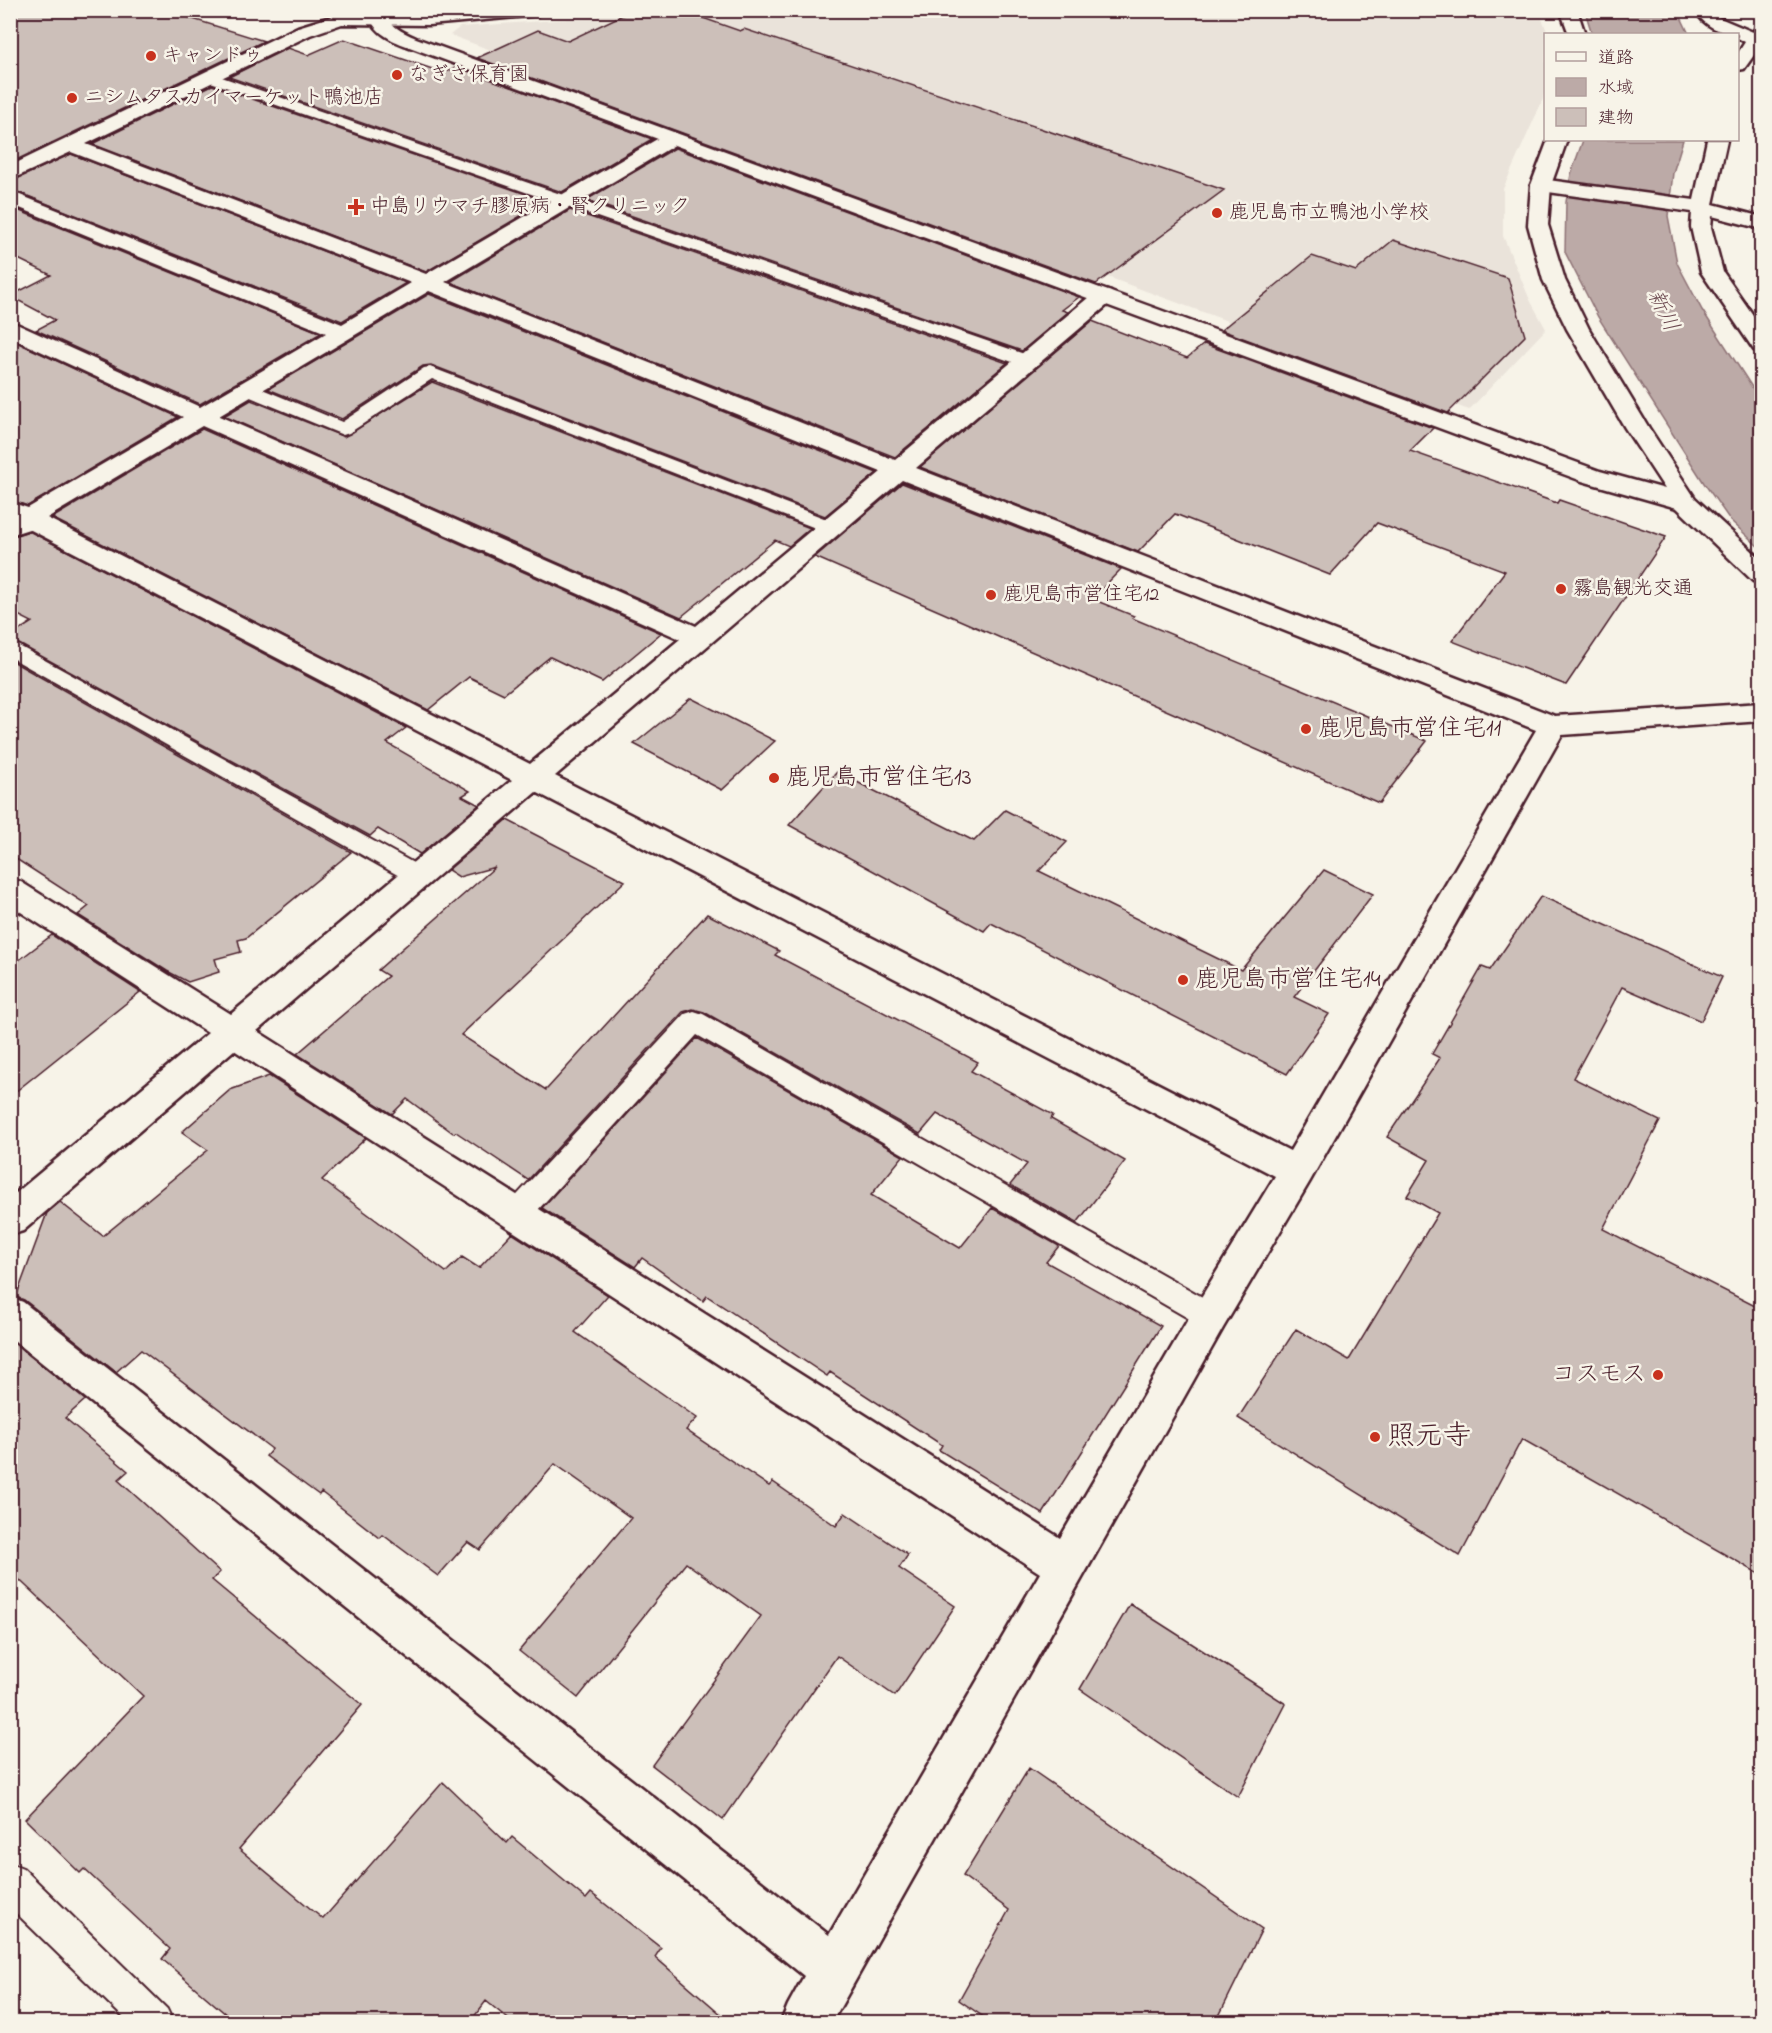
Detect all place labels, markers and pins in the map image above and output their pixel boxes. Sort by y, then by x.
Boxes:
place label: キャンドゥ [163,42,263,71]
marker: キャンドゥ [144,49,158,63]
place label: なぎさ保育園 [409,61,529,90]
marker: なぎさ保育園 [390,68,404,82]
place label: ニシムタスカイマーケット鴨池店 [84,84,384,113]
marker: ニシムタスカイマーケット鴨池店 [65,91,79,105]
place label: 中島リウマチ膠原病・腎クリニック [370,193,690,222]
marker: 中島リウマチ膠原病・腎クリニック [347,198,365,216]
place label: 鹿児島市立鴨池小学校 [1229,199,1429,228]
marker: 鹿児島市立鴨池小学校 [1210,206,1224,220]
place label: 霧島観光交通 [1573,575,1693,604]
place label: 鹿児島市営住宅12 [1003,581,1159,610]
marker: 霧島観光交通 [1554,582,1568,596]
marker: 鹿児島市営住宅12 [984,588,998,602]
place label: 鹿児島市営住宅11 [1318,712,1502,747]
marker: 鹿児島市営住宅11 [1299,722,1313,736]
place label: 鹿児島市営住宅13 [786,761,972,796]
marker: 鹿児島市営住宅13 [767,771,781,785]
place label: 鹿児島市営住宅14 [1195,963,1381,998]
marker: 鹿児島市営住宅14 [1176,973,1190,987]
place label: コスモス [1551,1358,1646,1393]
marker: コスモス [1651,1368,1665,1382]
place label: 照元寺 [1387,1417,1471,1458]
marker: 照元寺 [1368,1430,1382,1444]

